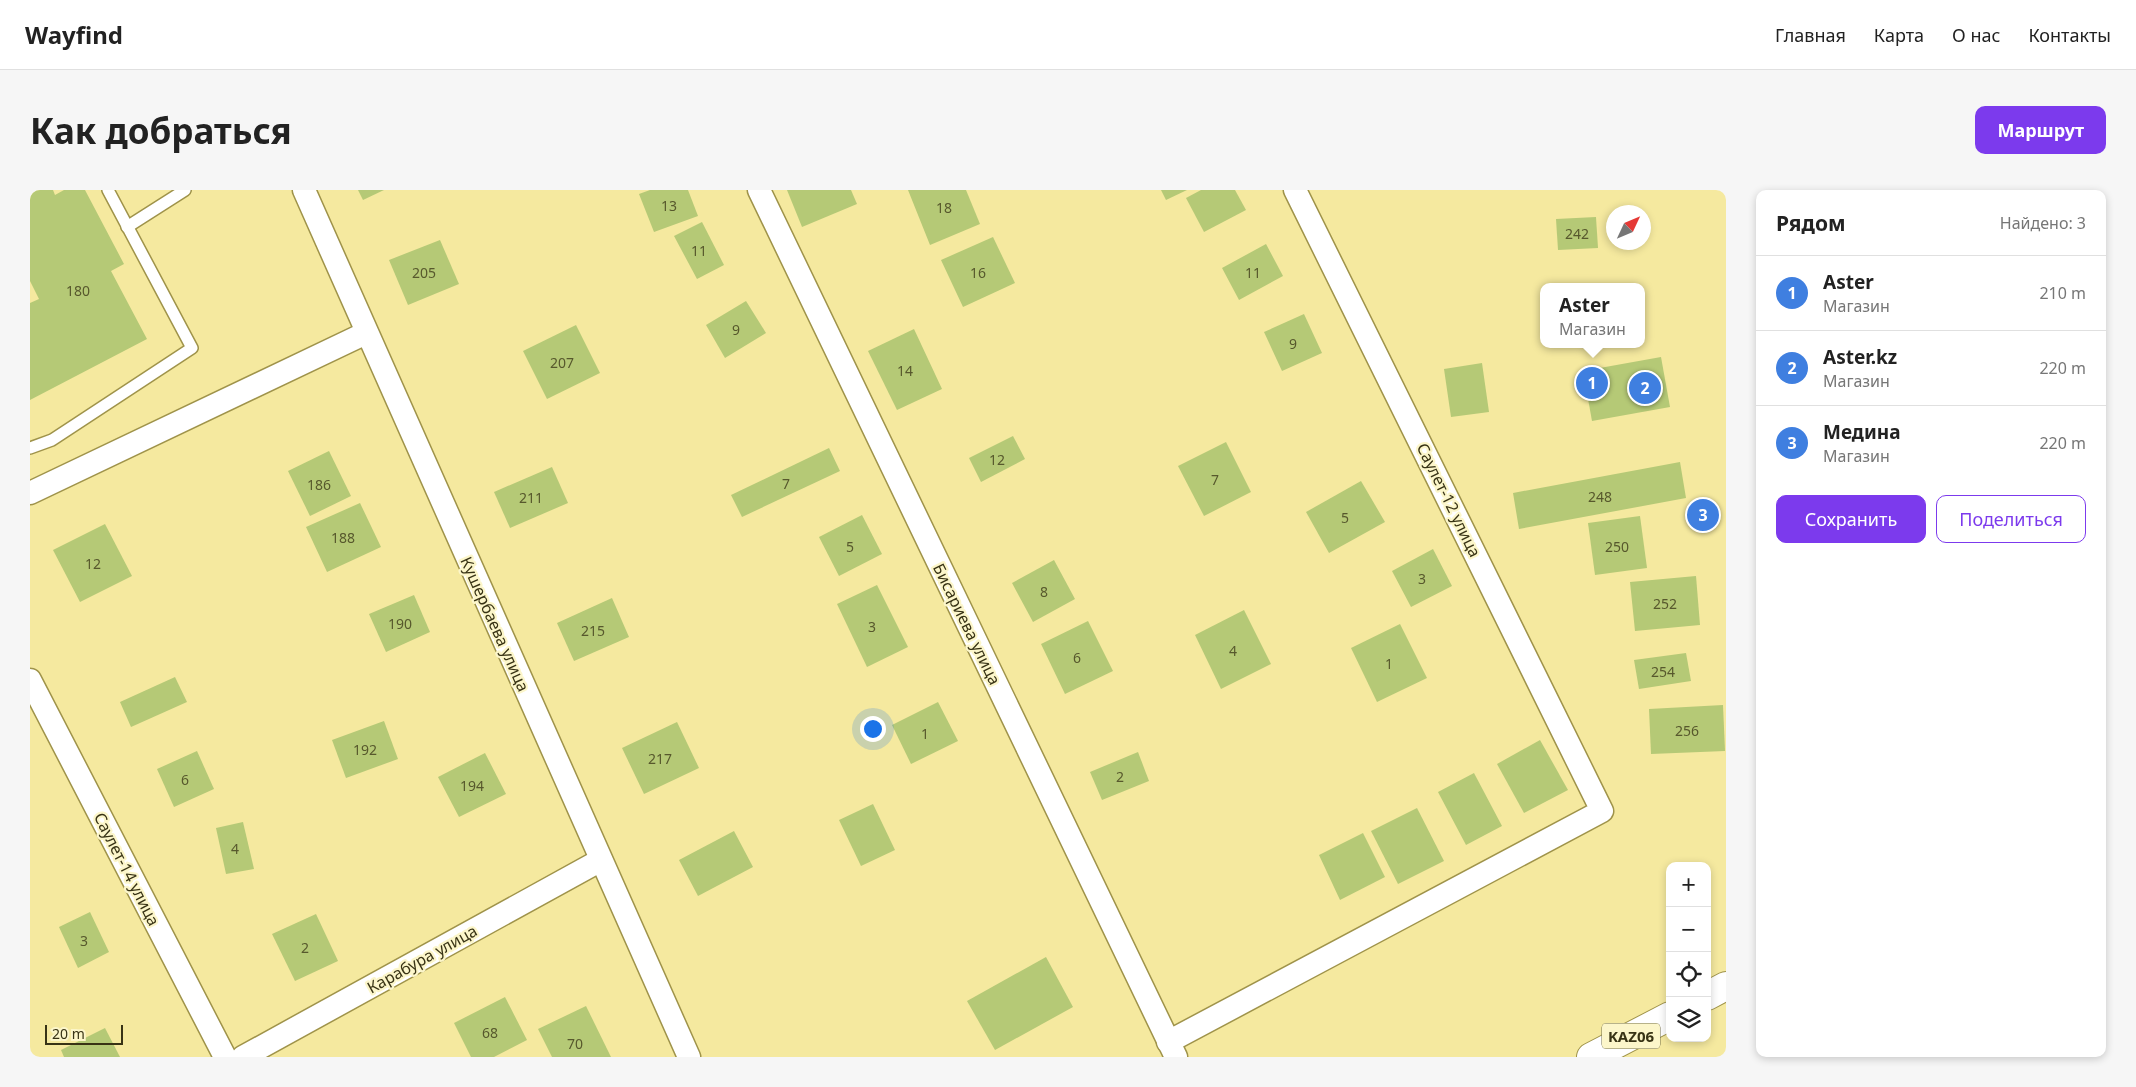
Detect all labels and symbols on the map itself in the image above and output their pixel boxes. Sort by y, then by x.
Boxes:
house number: 13 [661,196,677,215]
house number: 18 [936,198,952,217]
north arrow [1606,205,1651,250]
house number: 242 [1565,224,1589,243]
house number: 11 [691,241,707,260]
house number: 205 [412,263,436,282]
house number: 16 [970,263,986,282]
house number: 11 [1245,263,1261,282]
house number: 180 [66,281,90,300]
house number: 9 [732,320,740,339]
house number: 9 [1289,334,1297,353]
house number: 207 [550,353,574,372]
house number: 14 [897,361,913,380]
pin: 1 [1576,364,1608,402]
pin: 2 [1629,369,1661,407]
street label: Саулет-12 улица [1412,439,1486,561]
house number: 12 [989,450,1005,469]
house number: 7 [1211,470,1219,489]
house number: 7 [782,474,790,493]
house number: 186 [307,475,331,494]
house number: 248 [1588,487,1612,506]
house number: 211 [519,488,543,507]
pin: 3 [1687,496,1719,534]
house number: 5 [1341,508,1349,527]
house number: 188 [331,528,355,547]
house number: 5 [846,537,854,556]
house number: 250 [1605,537,1629,556]
street label: Кушербаева улица [455,553,535,695]
house number: 12 [85,554,101,573]
street label: Бисариева улица [928,560,1006,688]
house number: 3 [1418,569,1426,588]
house number: 8 [1040,582,1048,601]
house number: 252 [1653,594,1677,613]
house number: 190 [388,614,412,633]
house number: 3 [868,617,876,636]
house number: 215 [581,621,605,640]
house number: 4 [1229,641,1237,660]
house number: 6 [1073,648,1081,667]
house number: 1 [1385,654,1393,673]
house number: 254 [1651,662,1675,681]
your location [860,716,886,742]
house number: 256 [1675,721,1699,740]
house number: 1 [921,724,929,743]
house number: 192 [353,740,377,759]
house number: 217 [648,749,672,768]
house number: 2 [1116,767,1124,786]
house number: 6 [181,770,189,789]
house number: 194 [460,776,484,795]
street label: Саулет-14 улица [89,809,165,929]
house number: 4 [231,839,239,858]
street label: Карабура улица [363,920,481,998]
house number: 3 [80,931,88,950]
house number: 2 [301,938,309,957]
scale bar [45,1022,122,1045]
house number: 68 [482,1023,498,1042]
road number: KAZ06 [1602,1024,1660,1048]
house number: 70 [567,1034,583,1053]

